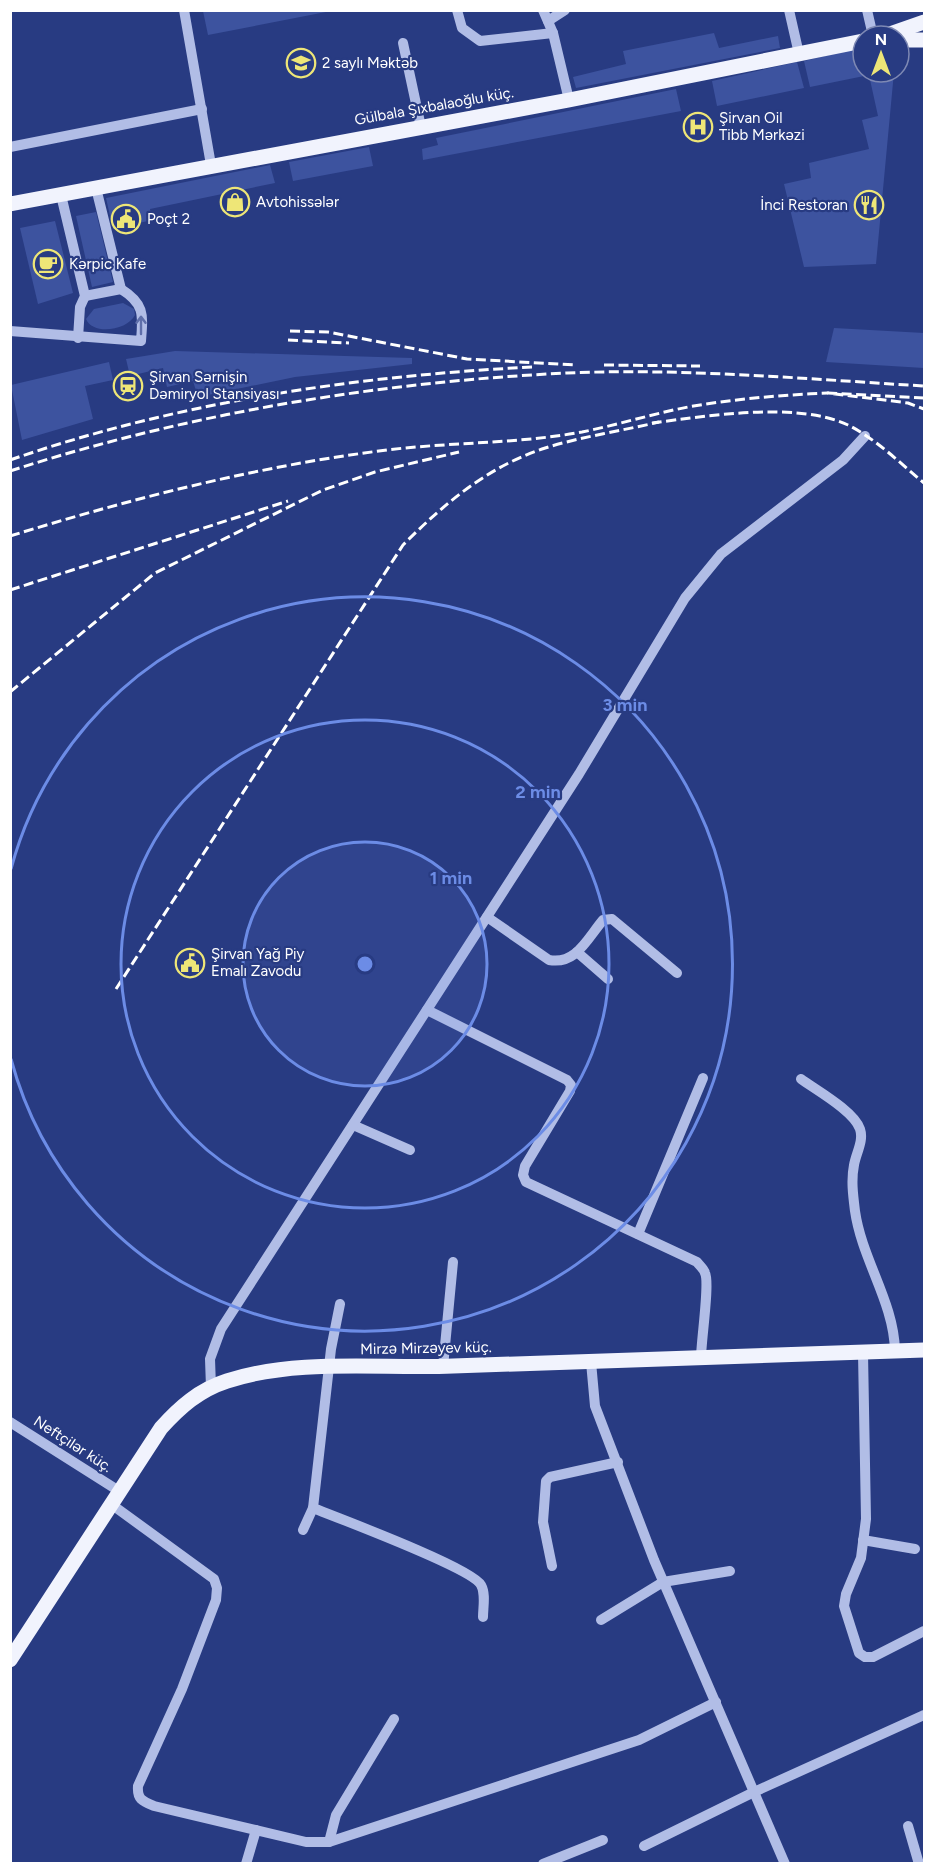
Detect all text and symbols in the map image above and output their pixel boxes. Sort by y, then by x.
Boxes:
north arrow [851,24,911,84]
text: N [875,30,887,49]
school or university icon: 2 saylı Məktəb [285,47,317,79]
place label: 2 saylı Məktəb [322,54,418,72]
street label: Gülbala Şıxbalaoğlu küç. [353,83,515,129]
place label: Şirvan Oil Tibb Mərkəzi [719,109,805,144]
hospital icon: Şirvan Oil Tibb Mərkəzi [682,111,714,143]
shop icon: Avtohissələr [219,186,251,218]
restaurant icon: İnci Restoran [853,189,885,221]
place label: Avtohissələr [256,193,339,211]
place label: İnci Restoran [760,196,848,214]
public building icon: Poçt 2 [110,203,142,235]
place label: Poçt 2 [147,210,190,228]
cafe icon: Kərpic Kafe [32,248,64,280]
place label: Kərpic Kafe [69,255,146,273]
one-way arrow [135,315,147,335]
place label: Şirvan Sərnişin Dəmiryol Stansiyası [149,368,280,403]
station icon: Şirvan Sərnişin Dəmiryol Stansiyası [112,370,144,402]
text: 3 min [603,694,647,716]
text: 2 min [515,781,561,803]
text: 1 min [430,867,472,889]
place label: Şirvan Yağ Piy Emalı Zavodu [211,945,305,980]
public building icon: Şirvan Yağ Piy Emalı Zavodu [174,947,206,979]
centre of rings [355,954,375,974]
street label: Mirzə Mirzəyev küç. [360,1338,492,1358]
street label: Neftçilər küç. [30,1412,116,1476]

